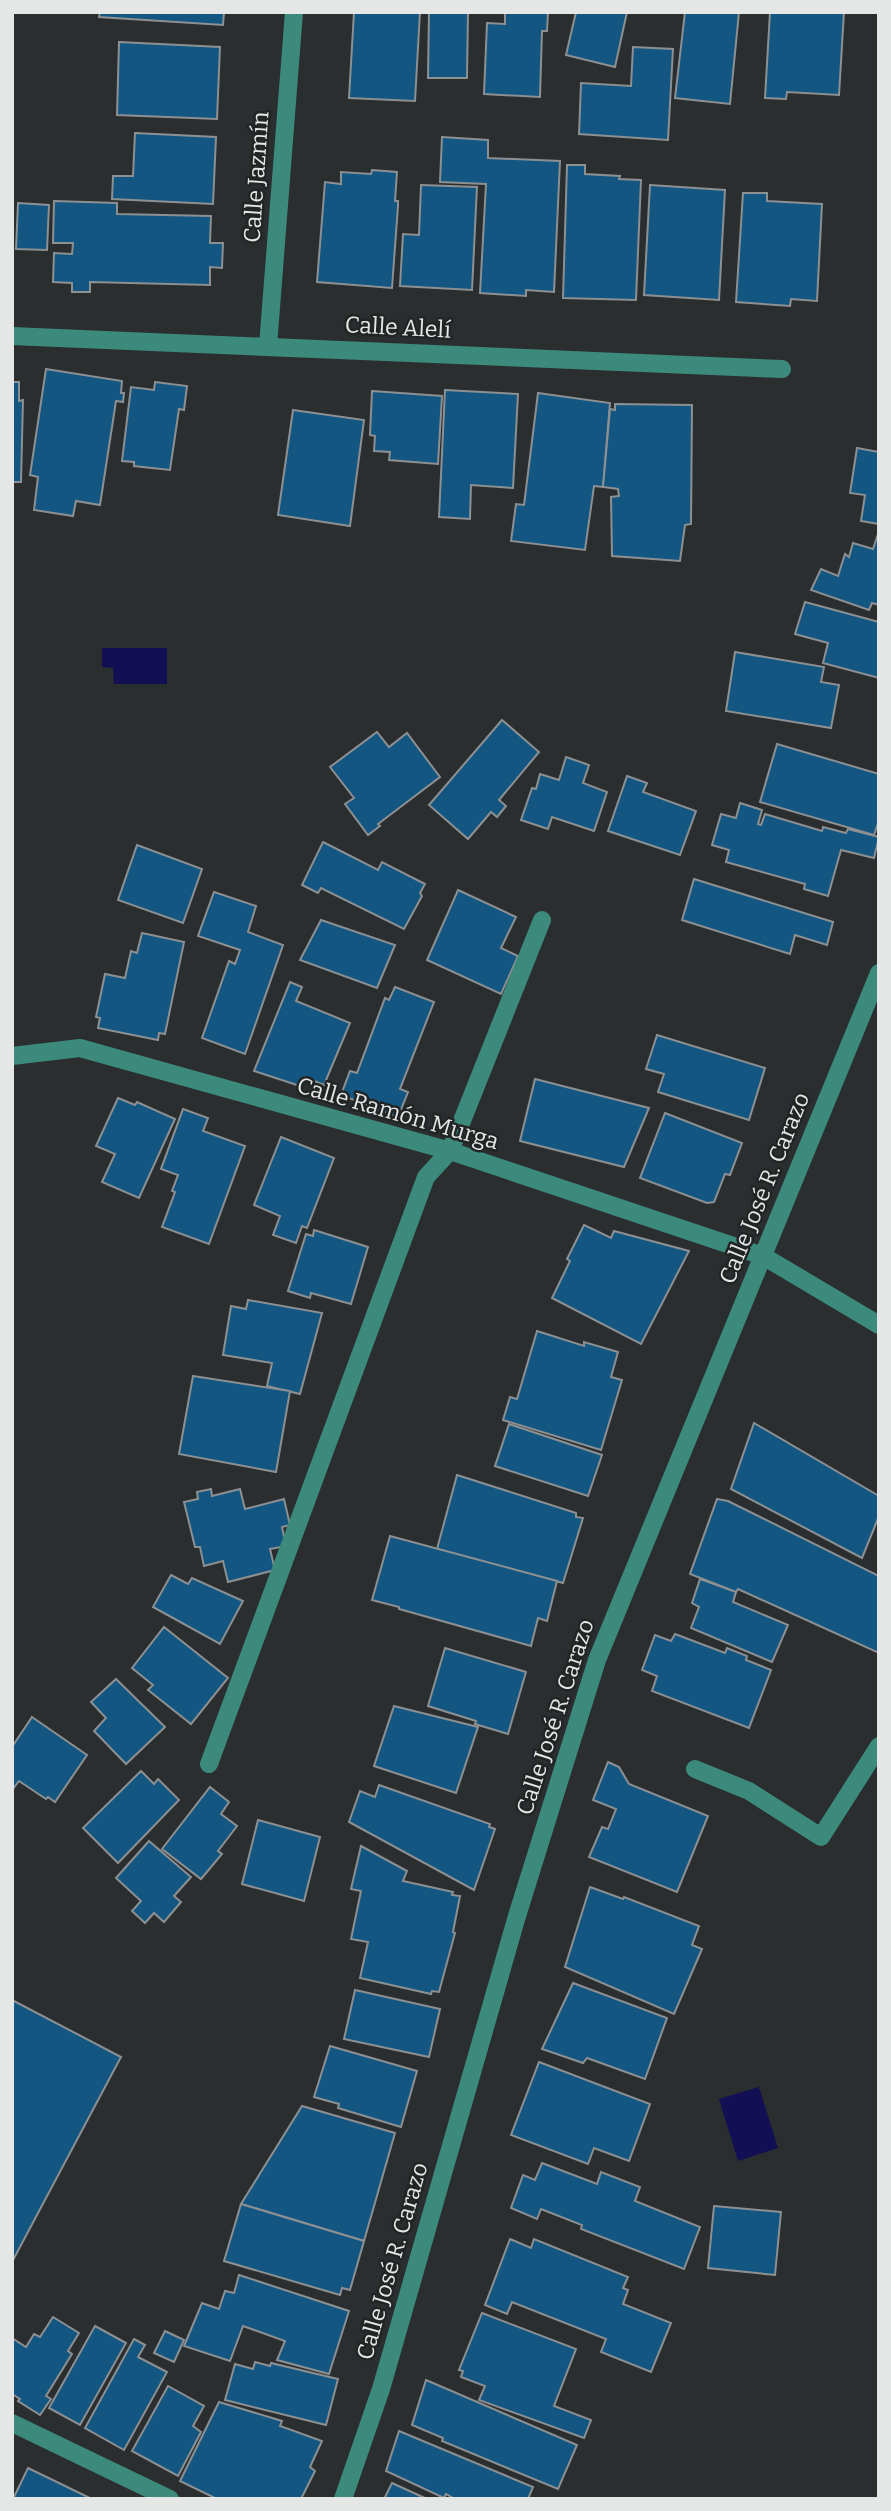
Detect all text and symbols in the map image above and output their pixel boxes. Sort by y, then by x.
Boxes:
street label: Calle Jazmín [237,110,275,244]
street label: Calle Alelí [344,310,452,344]
street label: Calle Ramón Murga [294,1071,503,1155]
street label: Calle José R. Carazo [713,1088,815,1288]
street label: Calle José R. Carazo [510,1616,600,1818]
street label: Calle José R. Carazo [350,2159,434,2363]

